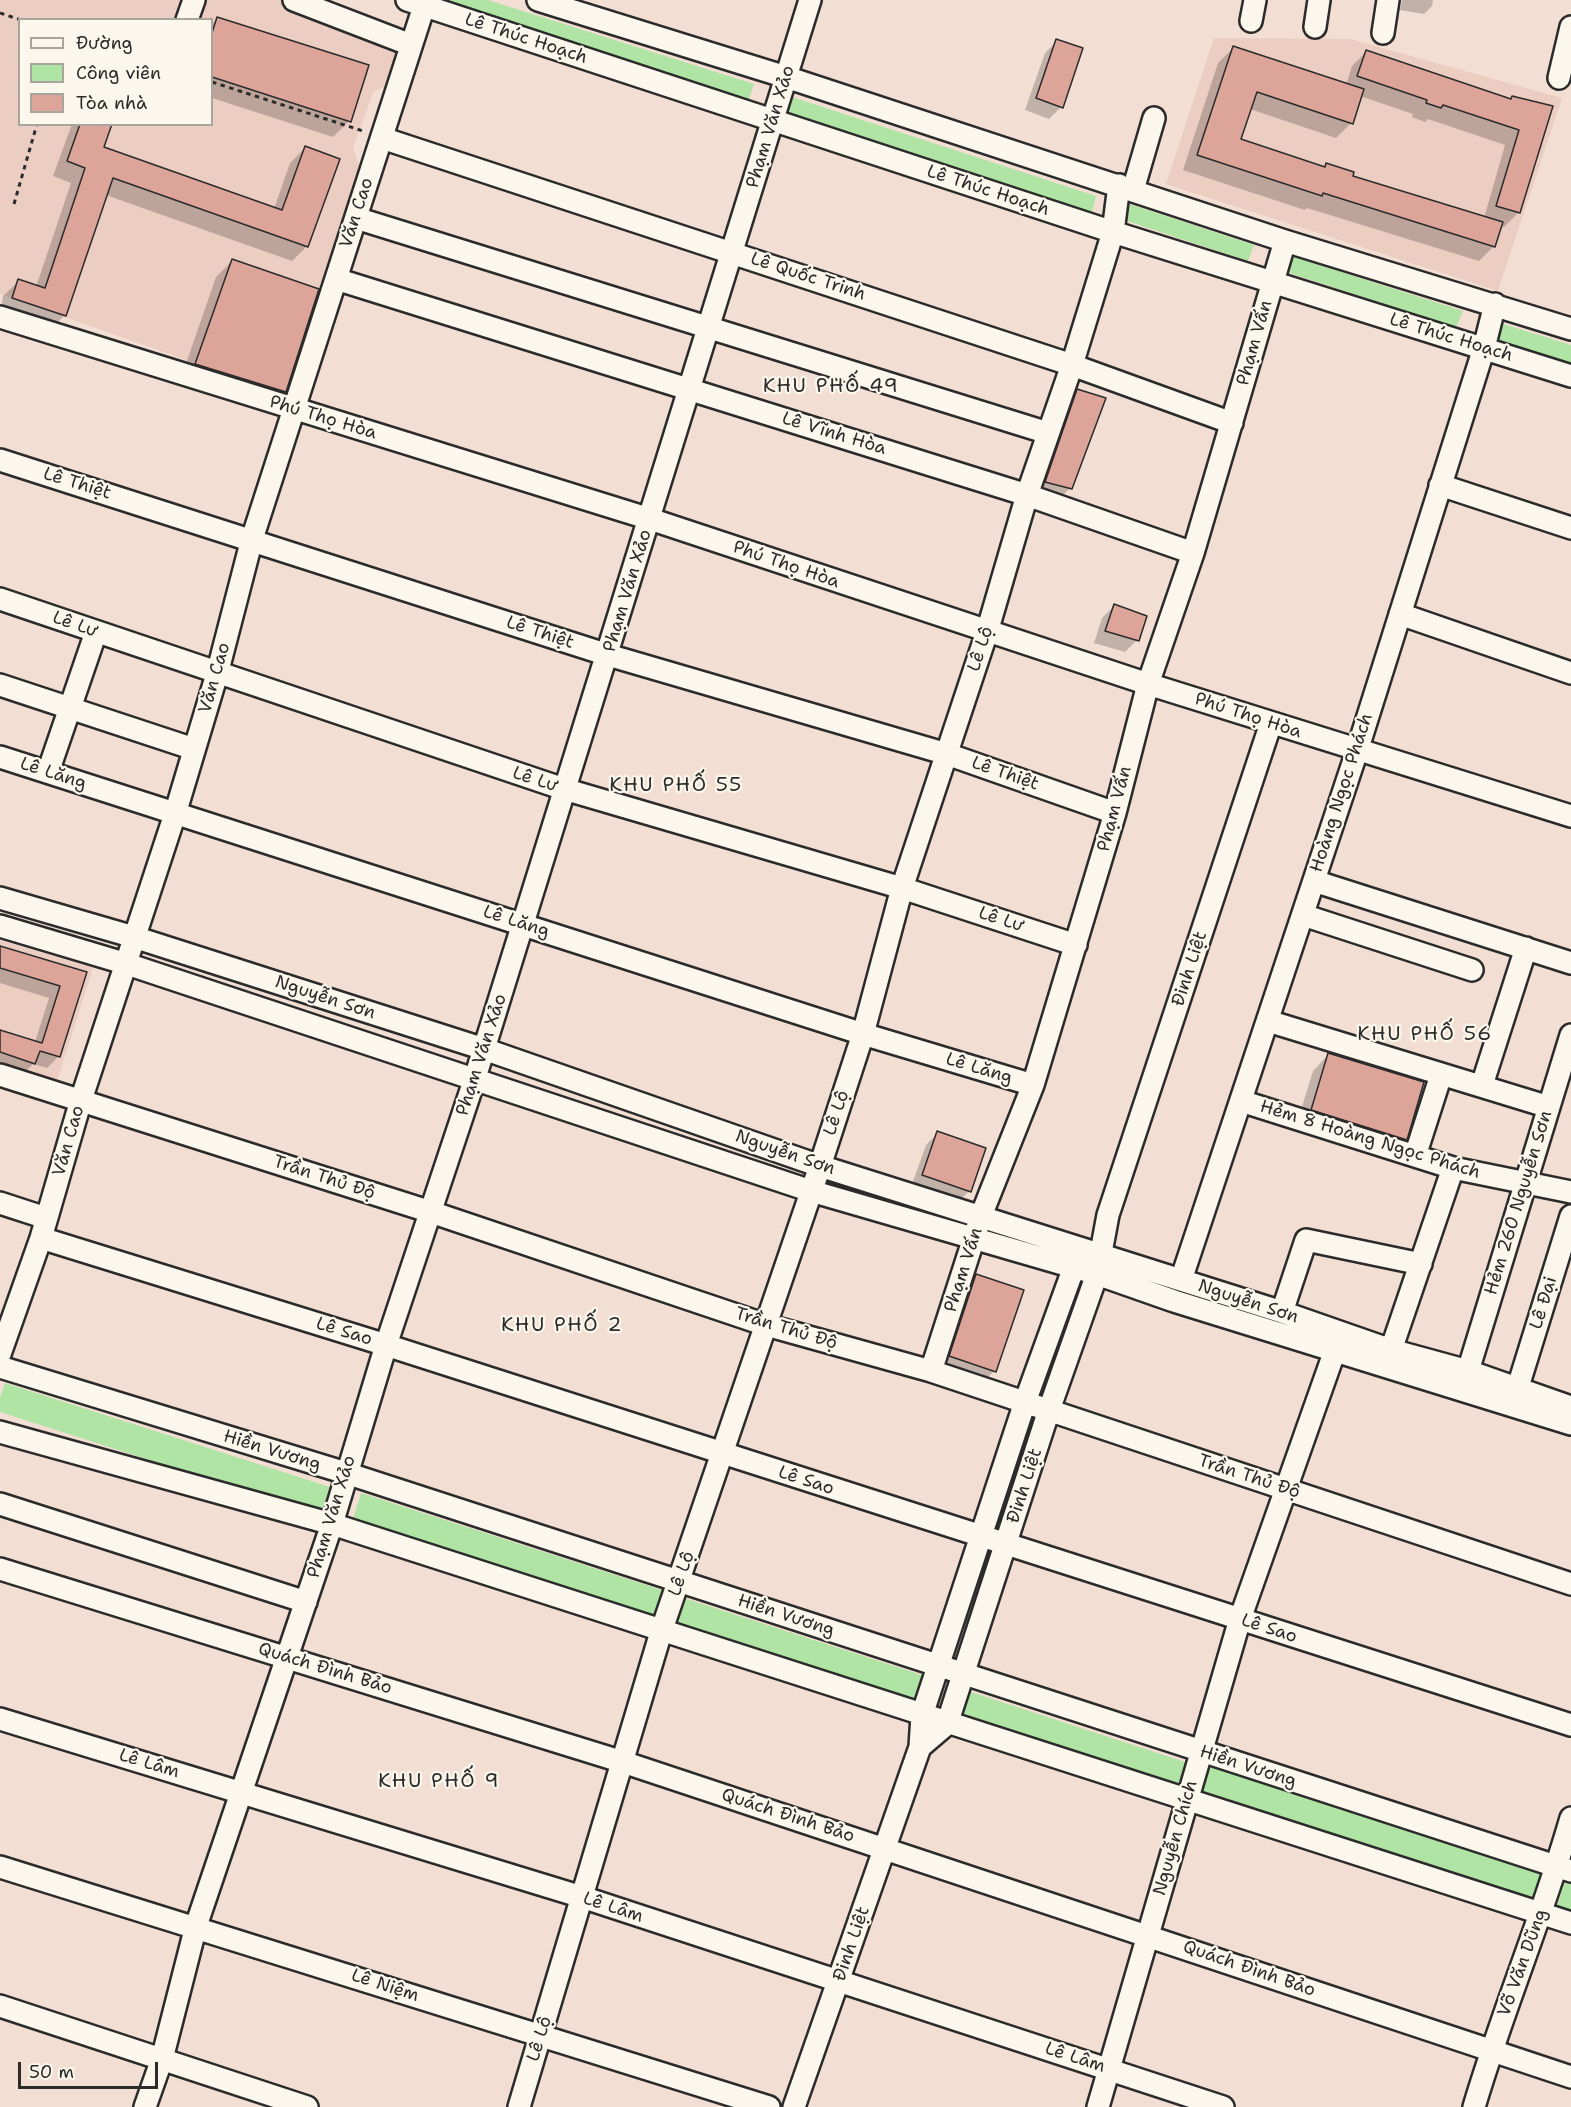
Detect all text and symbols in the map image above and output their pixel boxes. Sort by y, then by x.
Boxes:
street label: Lê Thúc Hoạch [462,9,590,69]
legend [18,18,213,126]
text: Đường [76,31,133,55]
text: Công viên [76,61,161,85]
street label: Phạm Văn Xảo [742,63,800,191]
text: Tòa nhà [76,91,147,115]
street label: Lê Thúc Hoạch [924,161,1052,221]
street label: Văn Cao [336,175,378,251]
street label: Lê Quốc Trinh [748,248,868,306]
street label: Phạm Vấn [1233,298,1277,388]
street label: Lê Thúc Hoạch [1387,309,1515,367]
district label: KHU PHỐ 49 [763,375,899,399]
street label: Phú Thọ Hòa [267,391,379,445]
street label: Lê Vĩnh Hòa [779,408,889,460]
street label: Lê Thiệt [40,463,114,505]
street label: Phạm Văn Xảo [599,527,657,655]
street label: Phú Thọ Hòa [730,537,842,593]
street label: Lê Lư [49,607,101,643]
street label: Lê Thiệt [503,612,577,654]
street label: Lê Lộ [964,624,998,674]
street label: Văn Cao [195,640,235,716]
street label: Phú Thọ Hòa [1192,689,1304,743]
street label: Hoàng Ngọc Phách [1306,711,1378,875]
street label: Lê Thiệt [968,752,1042,796]
street label: Lê Lăng [17,753,89,795]
street label: Lê Lư [510,763,560,797]
street label: Phạm Vấn [1093,764,1137,854]
district label: KHU PHỐ 55 [609,774,743,798]
street label: Lê Lăng [480,901,552,943]
street label: Lê Lư [976,903,1026,937]
street label: Đinh Liệt [1168,929,1212,1009]
street label: Nguyễn Sơn [272,972,378,1024]
street label: Phạm Văn Xảo [452,991,512,1119]
district label: KHU PHỐ 56 [1357,1023,1493,1047]
street label: Lê Lăng [943,1049,1015,1089]
street label: Lê Lộ [820,1088,854,1138]
street label: Hẻm 8 Hoàng Ngọc Phách [1257,1096,1483,1184]
street label: Văn Cao [49,1103,89,1179]
street label: Hẻm 260 Nguyễn Sơn [1481,1108,1557,1298]
street label: Nguyễn Sơn [732,1126,838,1180]
street label: Trần Thủ Độ [270,1151,378,1205]
street label: Phạm Vấn [940,1225,988,1315]
street label: Lê Đại [1526,1274,1562,1332]
street label: Nguyễn Sơn [1195,1276,1301,1328]
street label: Trần Thủ Độ [732,1303,840,1355]
street label: Lê Sao [313,1313,375,1351]
district label: KHU PHỐ 2 [501,1314,623,1338]
street label: Hiền Vương [221,1426,323,1476]
street label: Đinh Liệt [1003,1446,1047,1526]
street label: Trần Thủ Độ [1195,1450,1303,1504]
street label: Phạm Văn Xảo [303,1453,361,1581]
street label: Lê Sao [775,1462,837,1500]
street label: Lê Lộ [664,1549,700,1599]
street label: Hiền Vương [735,1590,837,1642]
street label: Lê Sao [1238,1610,1300,1648]
street label: Quách Đình Bảo [256,1638,394,1700]
street label: Hiền Vương [1197,1741,1299,1793]
street label: Lê Lâm [116,1745,182,1783]
district label: KHU PHỐ 9 [378,1770,500,1794]
street label: Nguyễn Chích [1149,1778,1203,1898]
street label: Quách Đình Bảo [719,1784,857,1848]
street label: Lê Lâm [580,1888,646,1928]
street label: Đinh Liệt [829,1904,875,1984]
street label: Võ Văn Dũng [1494,1906,1552,2020]
street label: Quách Đình Bảo [1180,1936,1318,2002]
street label: Lê Niệm [348,1965,422,2007]
street label: Lê Lộ [523,2014,557,2064]
street label: Lê Lâm [1042,2038,1108,2078]
scale bar [21,2050,160,2088]
text: 50 m [29,2060,74,2084]

